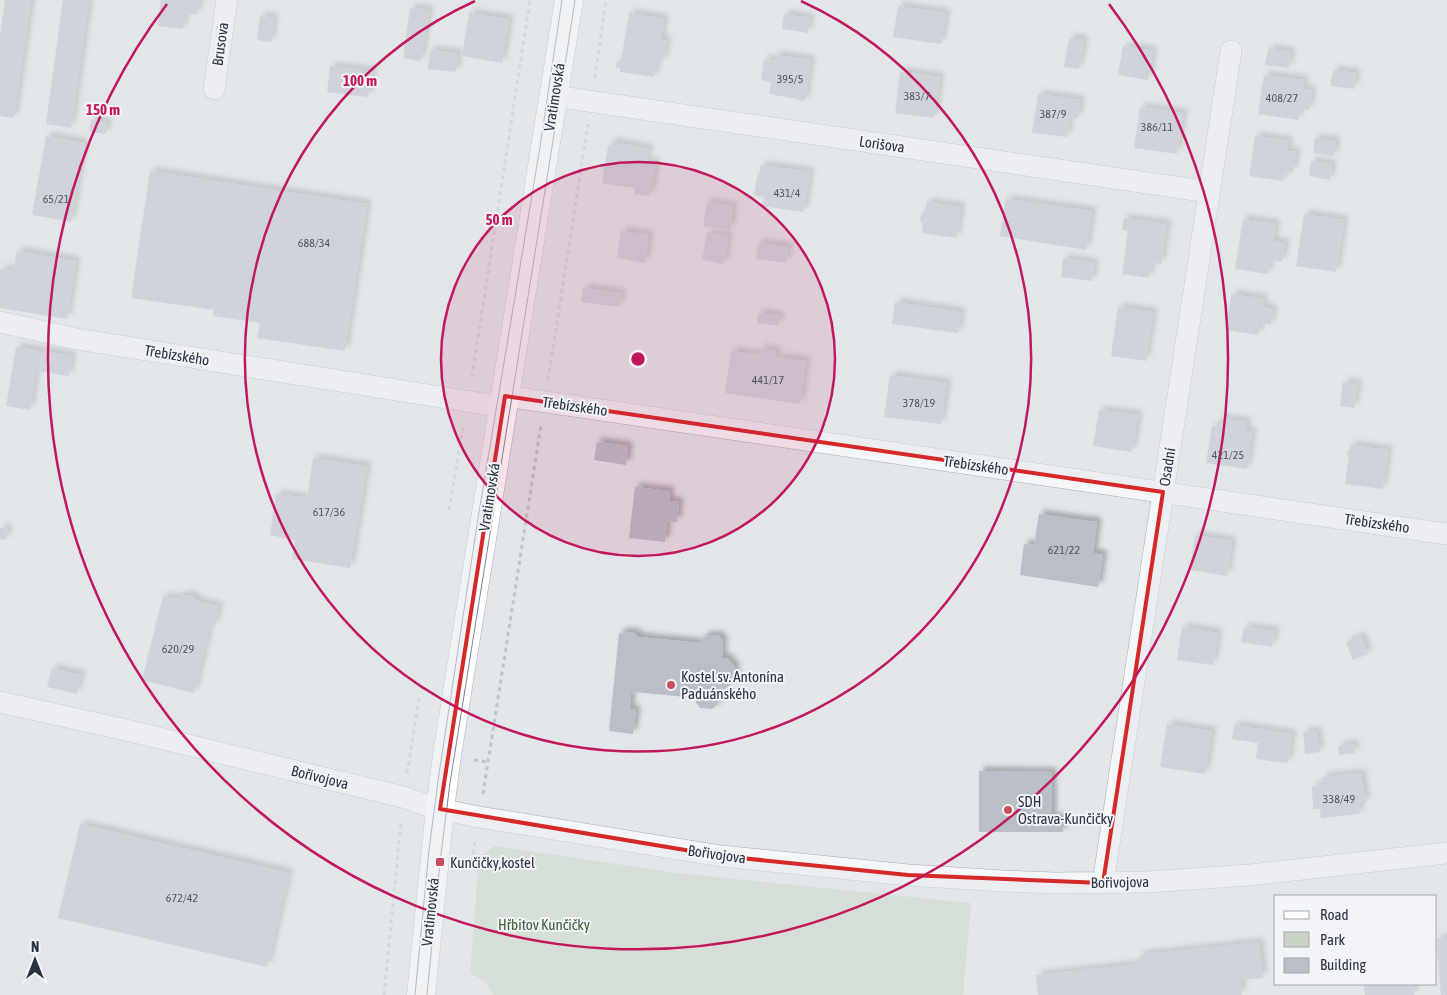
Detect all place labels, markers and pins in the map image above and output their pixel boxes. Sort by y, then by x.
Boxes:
centre of rings [629,350,647,368]
place label: Kostel sv. Antonína Paduánského [681,668,784,702]
marker: Kostel sv. Antonína Paduánského [665,679,677,691]
place label: SDH Ostrava-Kunčičky [1018,793,1113,827]
marker: SDH Ostrava-Kunčičky [1002,804,1014,816]
place label: Kunčičky,kostel [450,854,535,871]
marker: Kunčičky,kostel [434,856,446,868]

